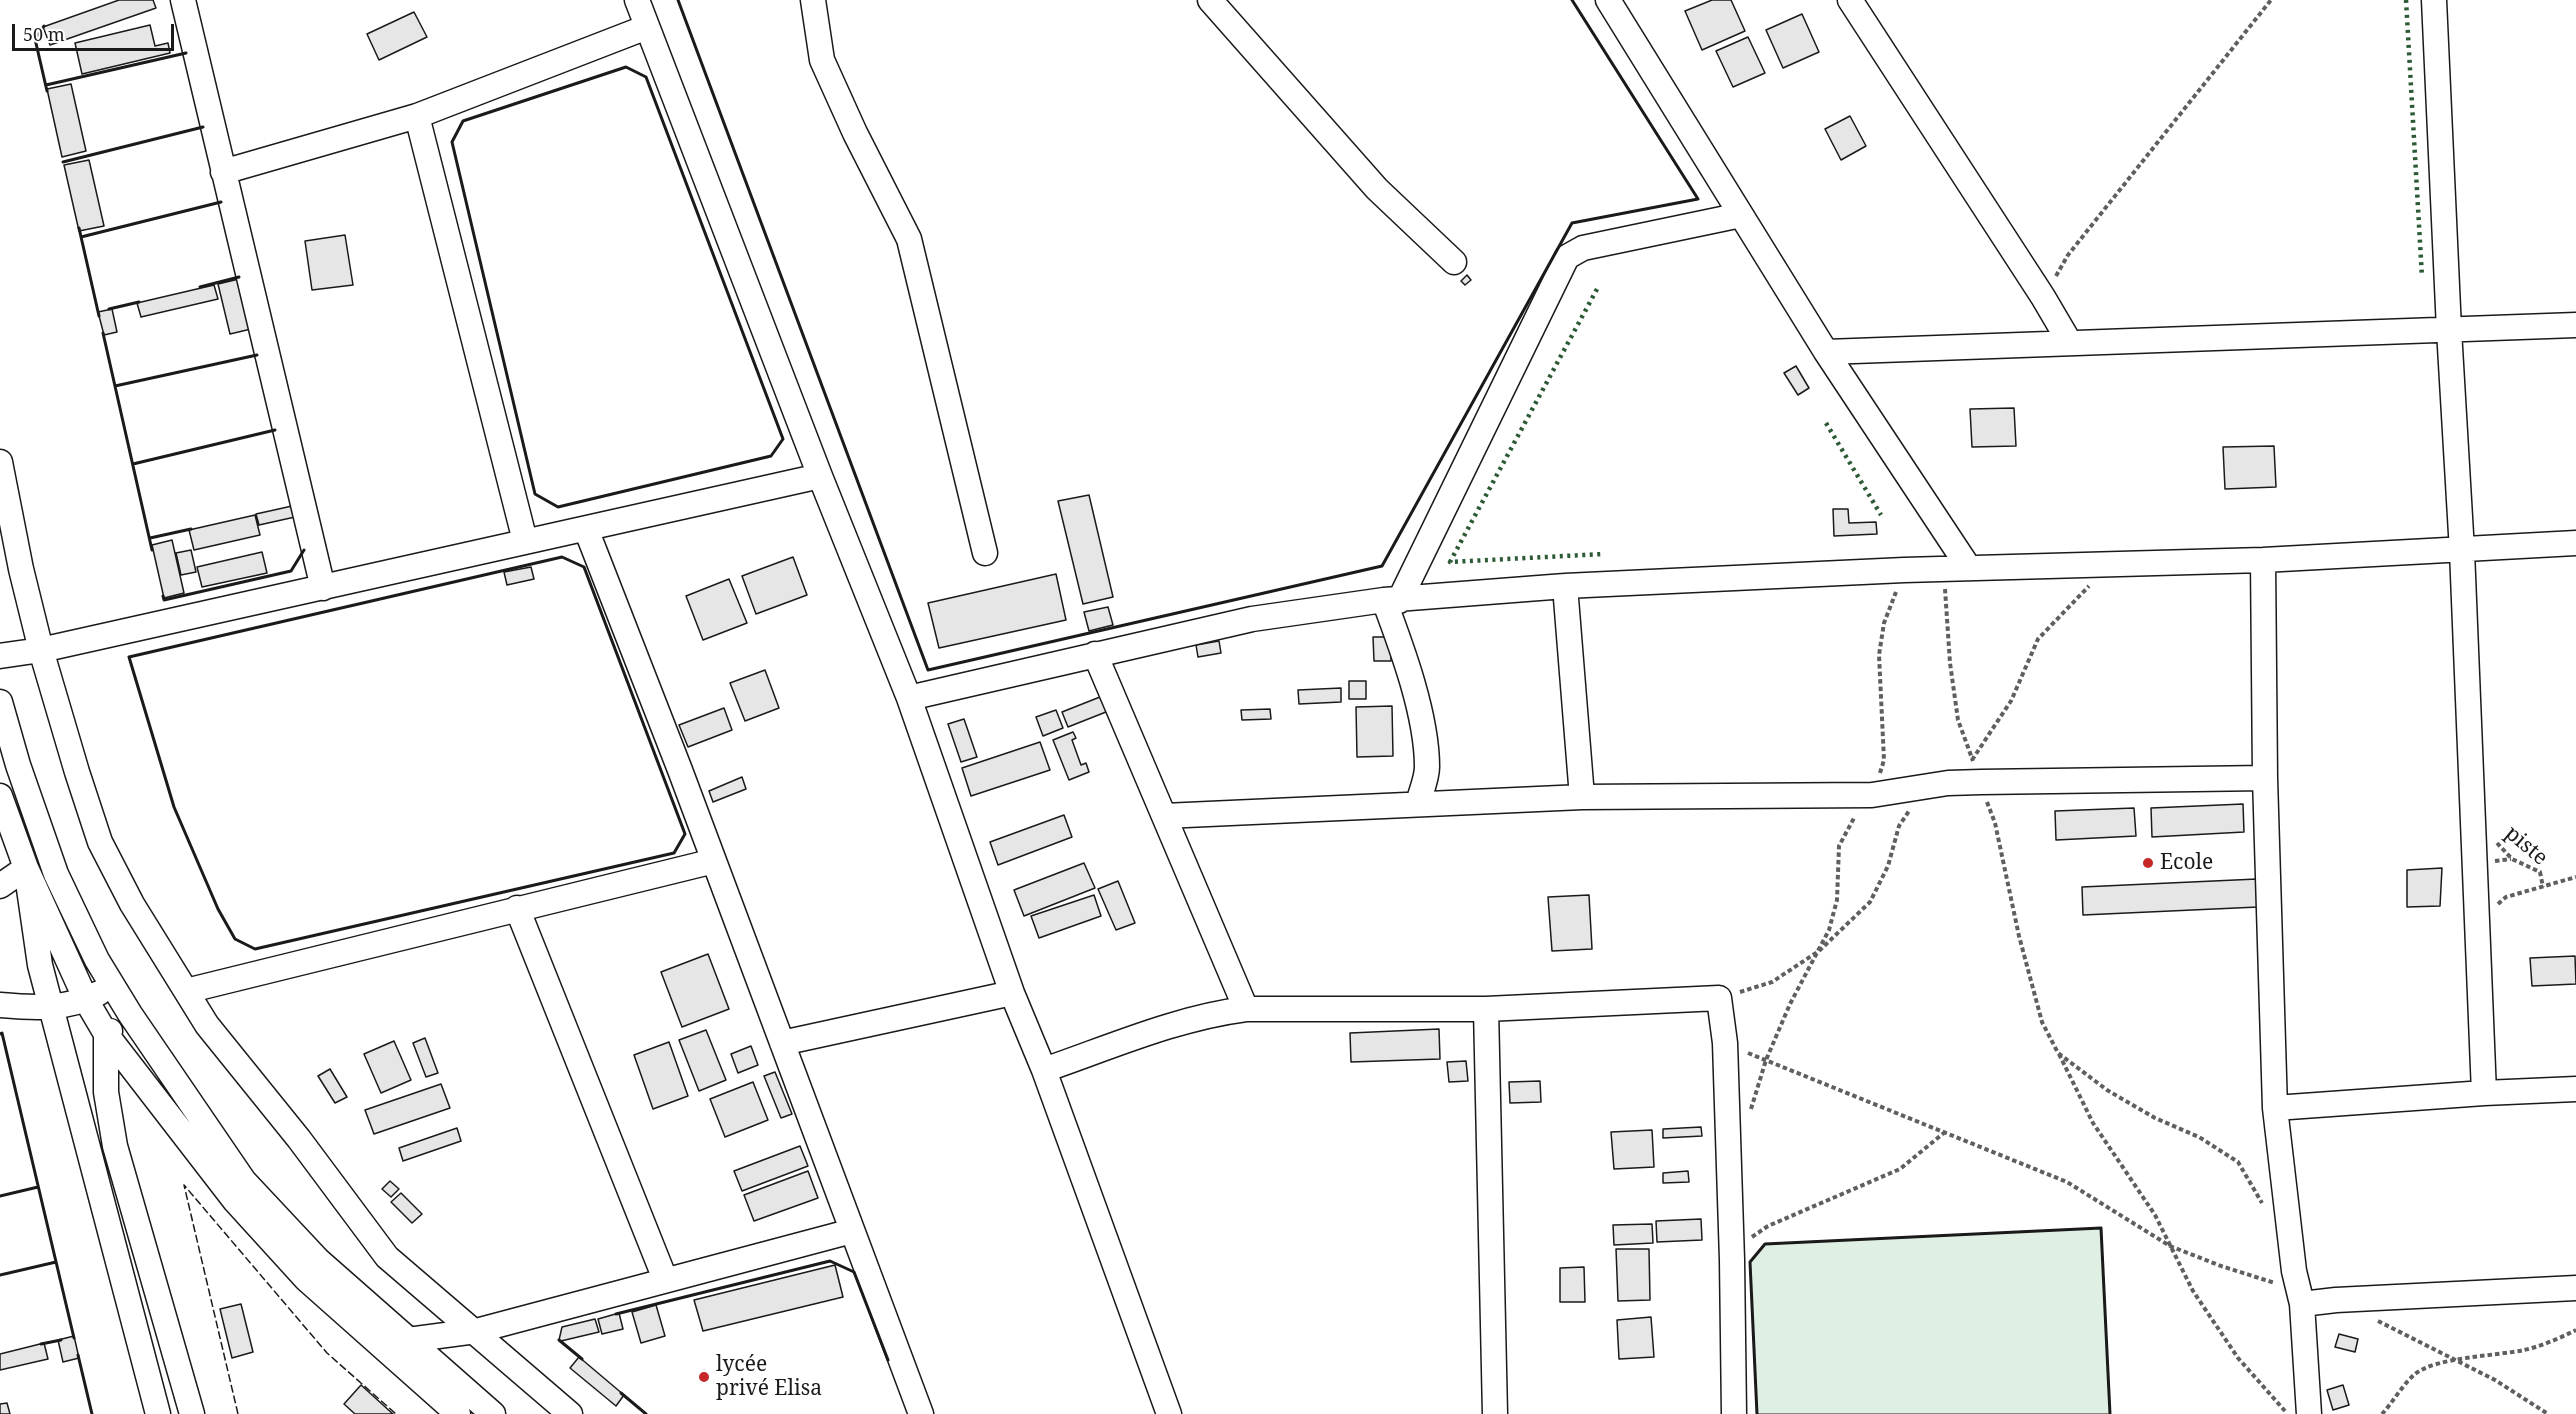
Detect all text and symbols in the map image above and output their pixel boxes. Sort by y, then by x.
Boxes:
scale bar [15,12,177,50]
text: 50 m [23,22,65,46]
street label: piste [2500,821,2552,871]
place label: Ecole [2160,850,2213,876]
marker: Ecole [2141,856,2155,870]
place label: lycée privé Elisa [716,1352,822,1402]
marker: lycée privé Elisa [697,1370,711,1384]

